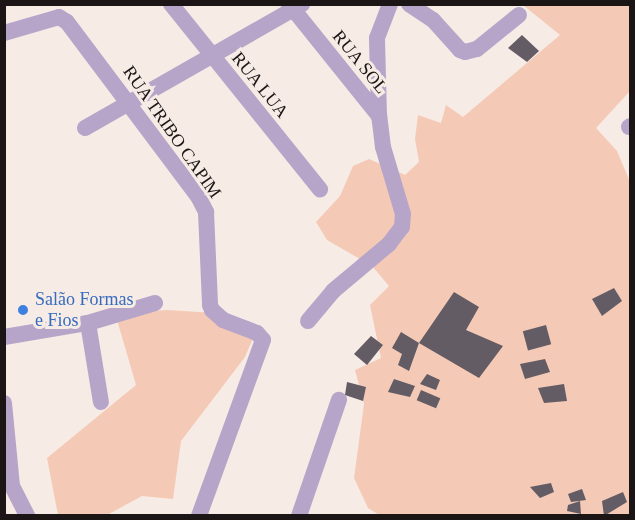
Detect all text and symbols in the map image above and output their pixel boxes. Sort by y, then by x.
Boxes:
street label: RUA SOL [328,25,392,99]
street label: RUA LUA [227,47,293,123]
street label: RUA TRIBO CAPIM [118,61,226,203]
place label: Salão Formas e Fios [35,289,133,332]
marker: Salão Formas e Fios [16,303,30,317]

